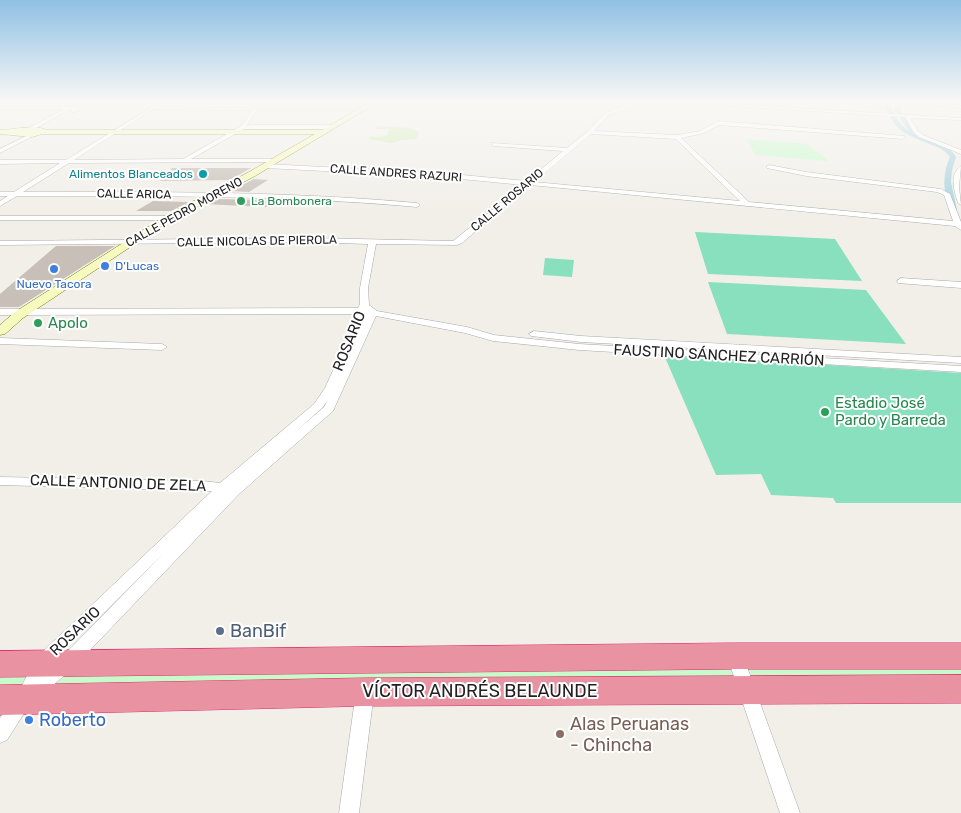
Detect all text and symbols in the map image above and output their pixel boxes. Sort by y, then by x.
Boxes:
street label: CALLE ANDRES RAZURI [330,161,462,185]
street label: CALLE ROSARIO [468,166,546,234]
place label: Alimentos Blanceados [69,167,193,181]
marker: Alimentos Blanceados [197,168,209,180]
street label: CALLE PEDRO MORENO [123,174,245,250]
street label: CALLE ARICA [97,186,171,202]
place label: La Bombonera [251,194,332,208]
marker: La Bombonera [235,195,247,207]
street label: CALLE NICOLAS DE PIEROLA [177,233,337,249]
place label: D'Lucas [115,259,159,273]
marker: D'Lucas [99,260,111,272]
marker: Nuevo Tacora [48,263,60,275]
place label: Nuevo Tacora [16,277,92,291]
street label: ROSARIO [329,308,369,374]
place label: Apolo [48,314,88,332]
marker: Apolo [32,317,44,329]
street label: FAUSTINO SÁNCHEZ CARRIÓN [613,340,825,370]
place label: Estadio José Pardo y Barreda [835,394,946,429]
marker: Estadio José Pardo y Barreda [819,406,831,418]
street label: CALLE ANTONIO DE ZELA [30,471,206,495]
street label: ROSARIO [46,603,104,659]
place label: BanBif [230,620,286,642]
marker: BanBif [214,625,226,637]
street label: VÍCTOR ANDRÉS BELAUNDE [362,680,598,702]
place label: Roberto [39,709,106,731]
place label: Alas Peruanas - Chincha [570,713,689,756]
marker: Roberto [23,714,35,726]
marker: Alas Peruanas - Chincha [554,728,566,740]

